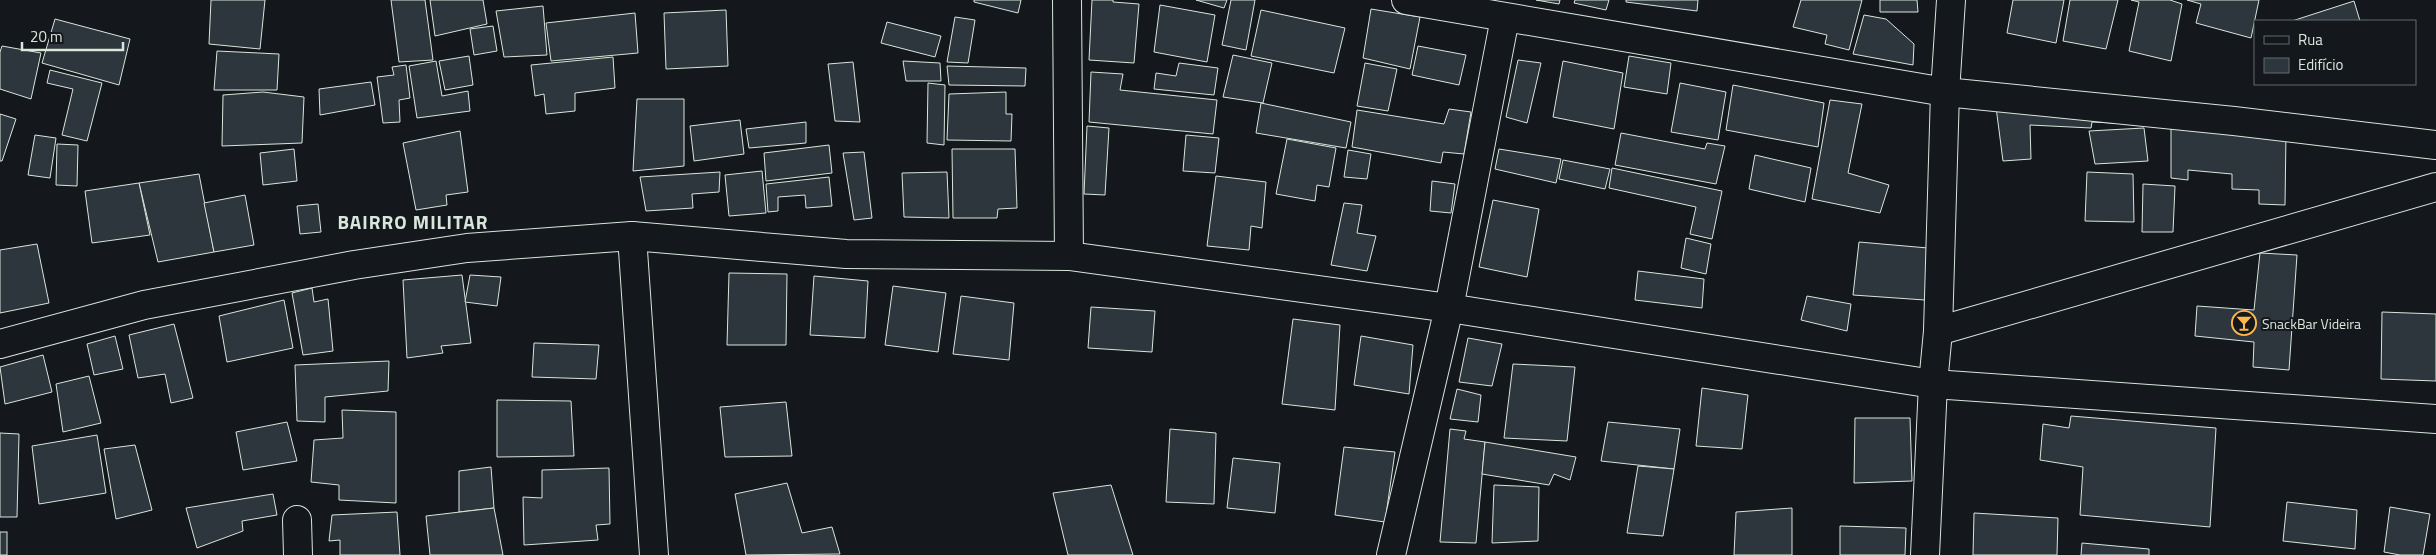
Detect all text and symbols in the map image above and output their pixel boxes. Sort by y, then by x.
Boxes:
scale bar [22,20,124,52]
legend [2254,20,2416,85]
text: 20 m [30,25,63,48]
text: Rua [2298,28,2323,51]
text: Edifício [2298,53,2343,76]
district label: BAIRRO MILITAR [337,207,489,236]
bar icon: SnackBar Videira [2231,310,2257,336]
place label: SnackBar Videira [2262,313,2361,334]

